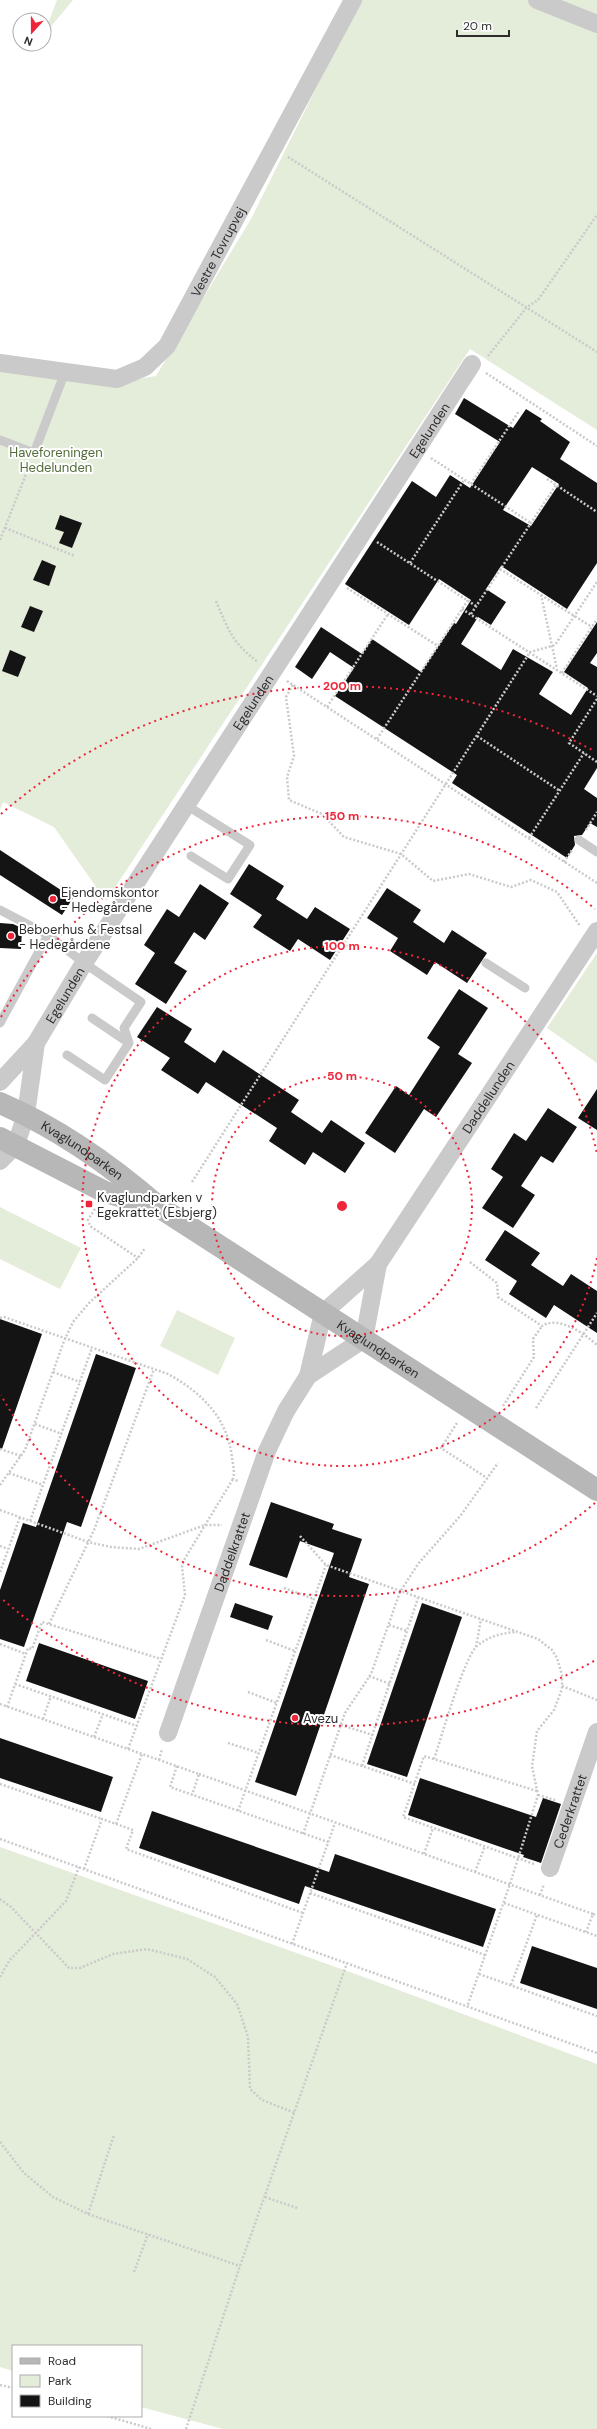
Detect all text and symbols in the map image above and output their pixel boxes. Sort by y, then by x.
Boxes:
north arrow [12,12,52,52]
scale bar [457,12,509,38]
text: 20 m [463,18,492,34]
text: N [22,33,35,49]
street label: Vestre Tovrupvej [187,204,249,300]
street label: Egelunden [405,399,453,461]
park label: Haveforeningen Hedelunden [9,444,103,476]
street label: Egelunden [229,671,277,733]
text: 200 m [323,678,361,694]
text: 150 m [325,808,359,824]
place label: Ejendomskontor - Hedegårdene [61,884,159,916]
marker: Ejendomskontor - Hedegårdene [48,894,58,904]
place label: Beboerhus & Festsal - Hedegårdene [19,921,142,953]
marker: Beboerhus & Festsal - Hedegårdene [6,931,16,941]
text: 100 m [324,938,360,954]
street label: Egelunden [41,964,88,1026]
street label: Daddellunden [458,1057,518,1136]
text: 50 m [327,1068,357,1084]
street label: Kvaglundparken [38,1117,127,1183]
place label: Kvaglundparken v Egekrattet (Esbjerg) [97,1189,217,1221]
marker: Kvaglundparken v Egekrattet (Esbjerg) [84,1199,94,1209]
centre of rings [335,1199,349,1213]
street label: Kvaglundparken [334,1316,423,1382]
street label: Daddelkrattet [210,1510,253,1594]
place label: Avezu [303,1710,338,1727]
marker: Avezu [290,1713,300,1723]
street label: Cederkrattet [549,1772,590,1851]
legend [12,2345,142,2417]
text: Road [48,2353,76,2369]
text: Park [48,2373,72,2389]
text: Building [48,2393,92,2409]

